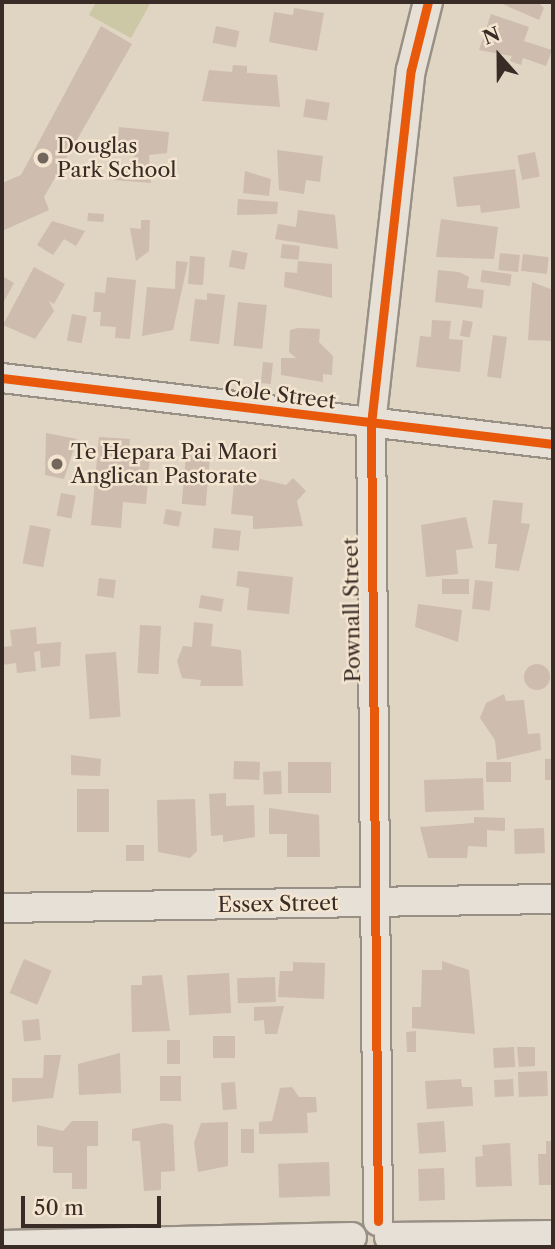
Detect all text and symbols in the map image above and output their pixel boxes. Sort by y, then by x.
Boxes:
north arrow [464,21,534,91]
text: N [479,22,503,50]
place label: Douglas Park School [57,133,177,183]
marker: Douglas Park School [35,150,51,166]
street label: Cole Street [223,376,337,414]
place label: Te Hepara Pai Maori Anglican Pastorate [71,439,278,489]
marker: Te Hepara Pai Maori Anglican Pastorate [49,456,65,472]
street label: Pownall Street [338,537,366,683]
street label: Essex Street [217,890,339,918]
scale bar [24,1182,164,1226]
text: 50 m [34,1195,84,1220]

